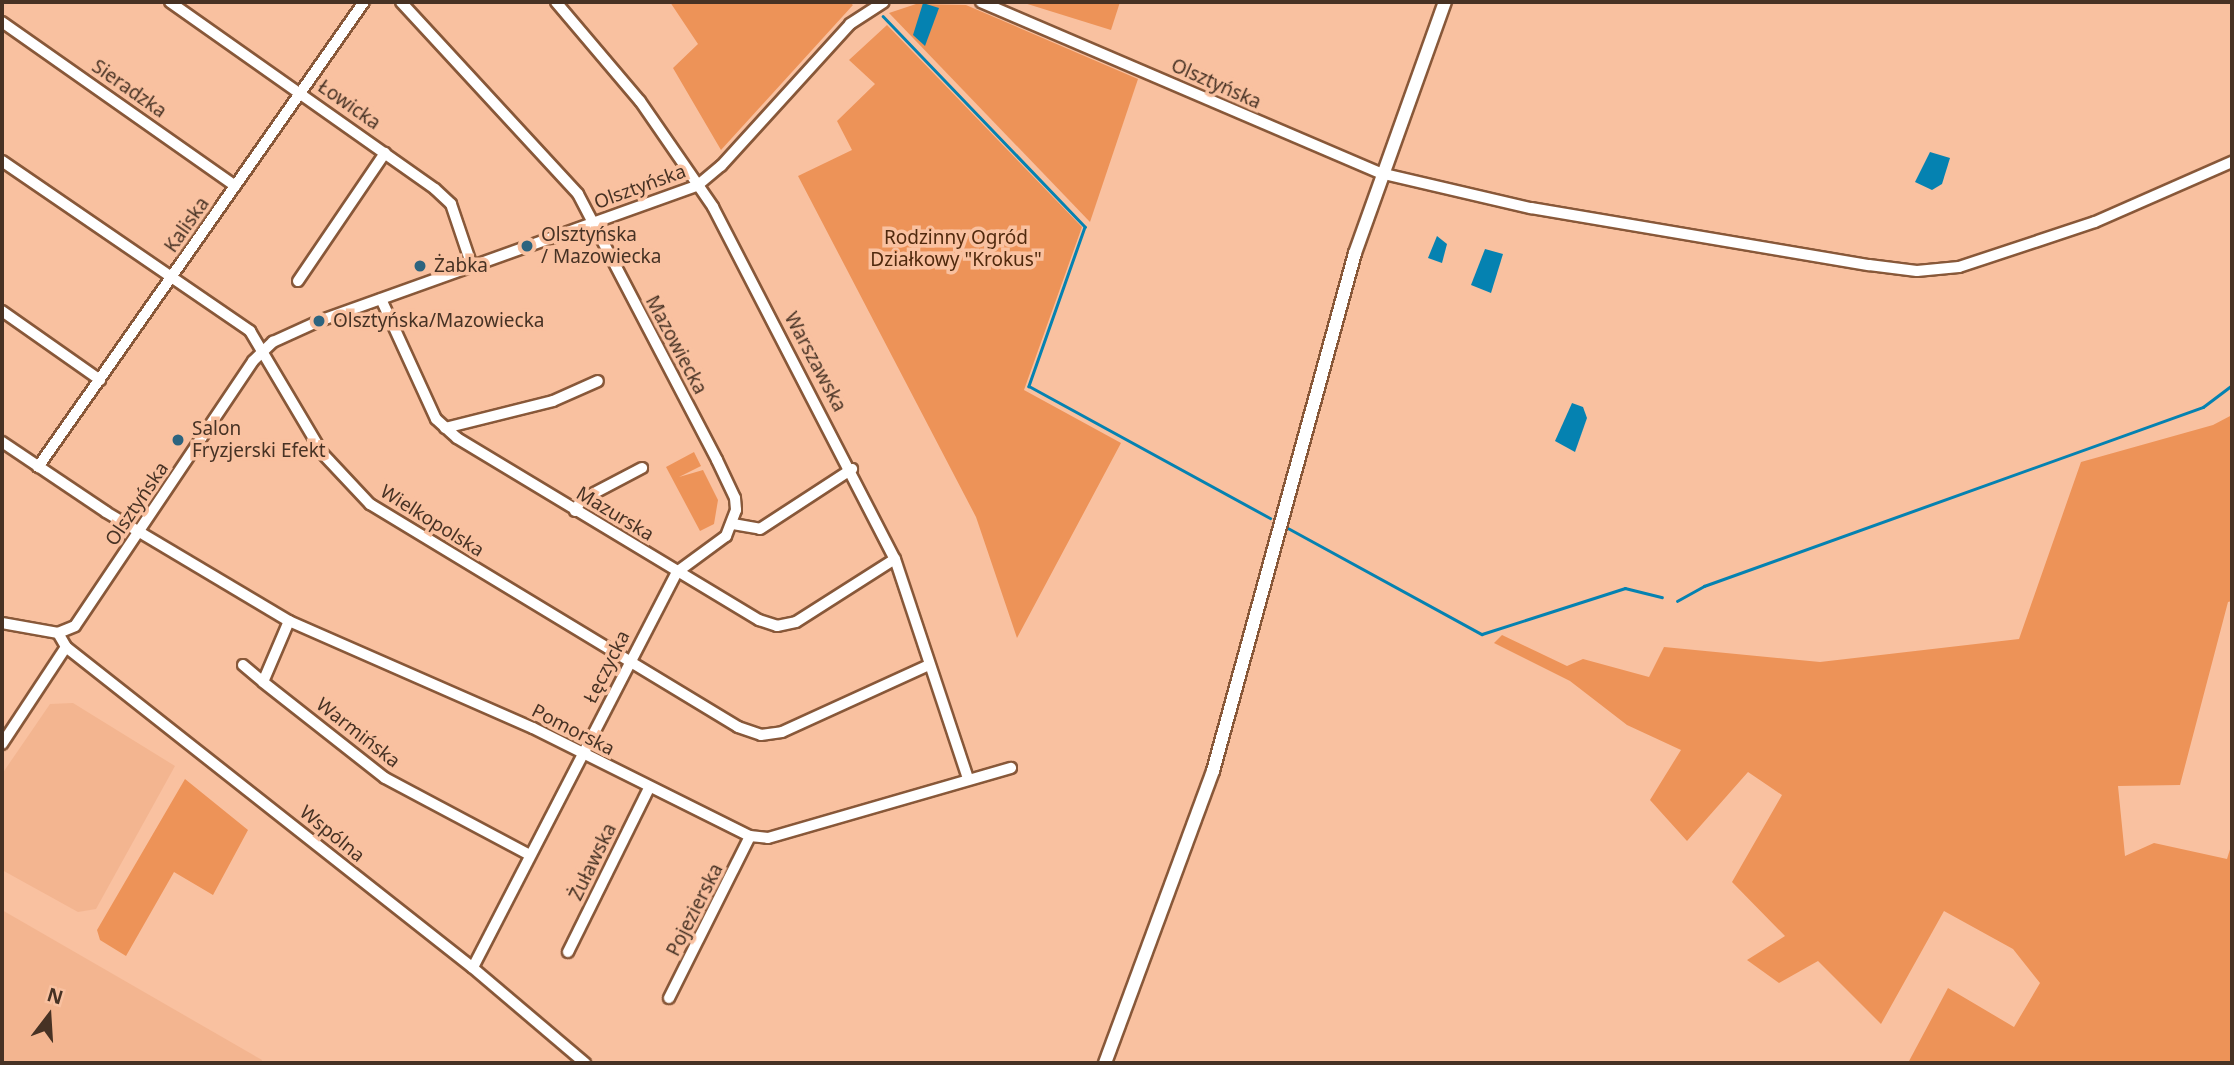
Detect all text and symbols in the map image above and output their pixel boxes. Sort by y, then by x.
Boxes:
street label: Olsztyńska [1168,54,1264,114]
street label: Sieradzka [87,55,171,123]
street label: Łowicka [313,75,385,135]
street label: Olsztyńska [591,160,689,214]
street label: Kaliska [160,193,214,257]
place label: Olsztyńska / Mazowiecka [541,224,661,268]
park label: Rodzinny Ogród Działkowy "Krokus" [870,227,1042,271]
marker: Olsztyńska / Mazowiecka [519,238,535,254]
place label: Żabka [434,255,488,277]
marker: Żabka [412,258,428,274]
street label: Mazowiecka [640,292,712,398]
street label: Warszawska [779,308,851,416]
place label: Olsztyńska/Mazowiecka [333,310,544,332]
marker: Olsztyńska/Mazowiecka [311,313,327,329]
place label: Salon Fryzjerski Efekt [192,418,326,462]
marker: Salon Fryzjerski Efekt [170,432,186,448]
street label: Olsztyńska [101,458,173,550]
street label: Wielkopolska [376,480,488,562]
street label: Mazurska [572,482,658,546]
street label: Łęczycka [579,627,635,707]
street label: Warmińska [312,693,404,773]
street label: Pomorska [528,699,618,761]
street label: Wspólna [295,801,369,867]
street label: Żuławska [565,820,621,904]
street label: Pojezierska [662,860,728,960]
north arrow [14,981,84,1051]
text: N [44,981,66,1011]

